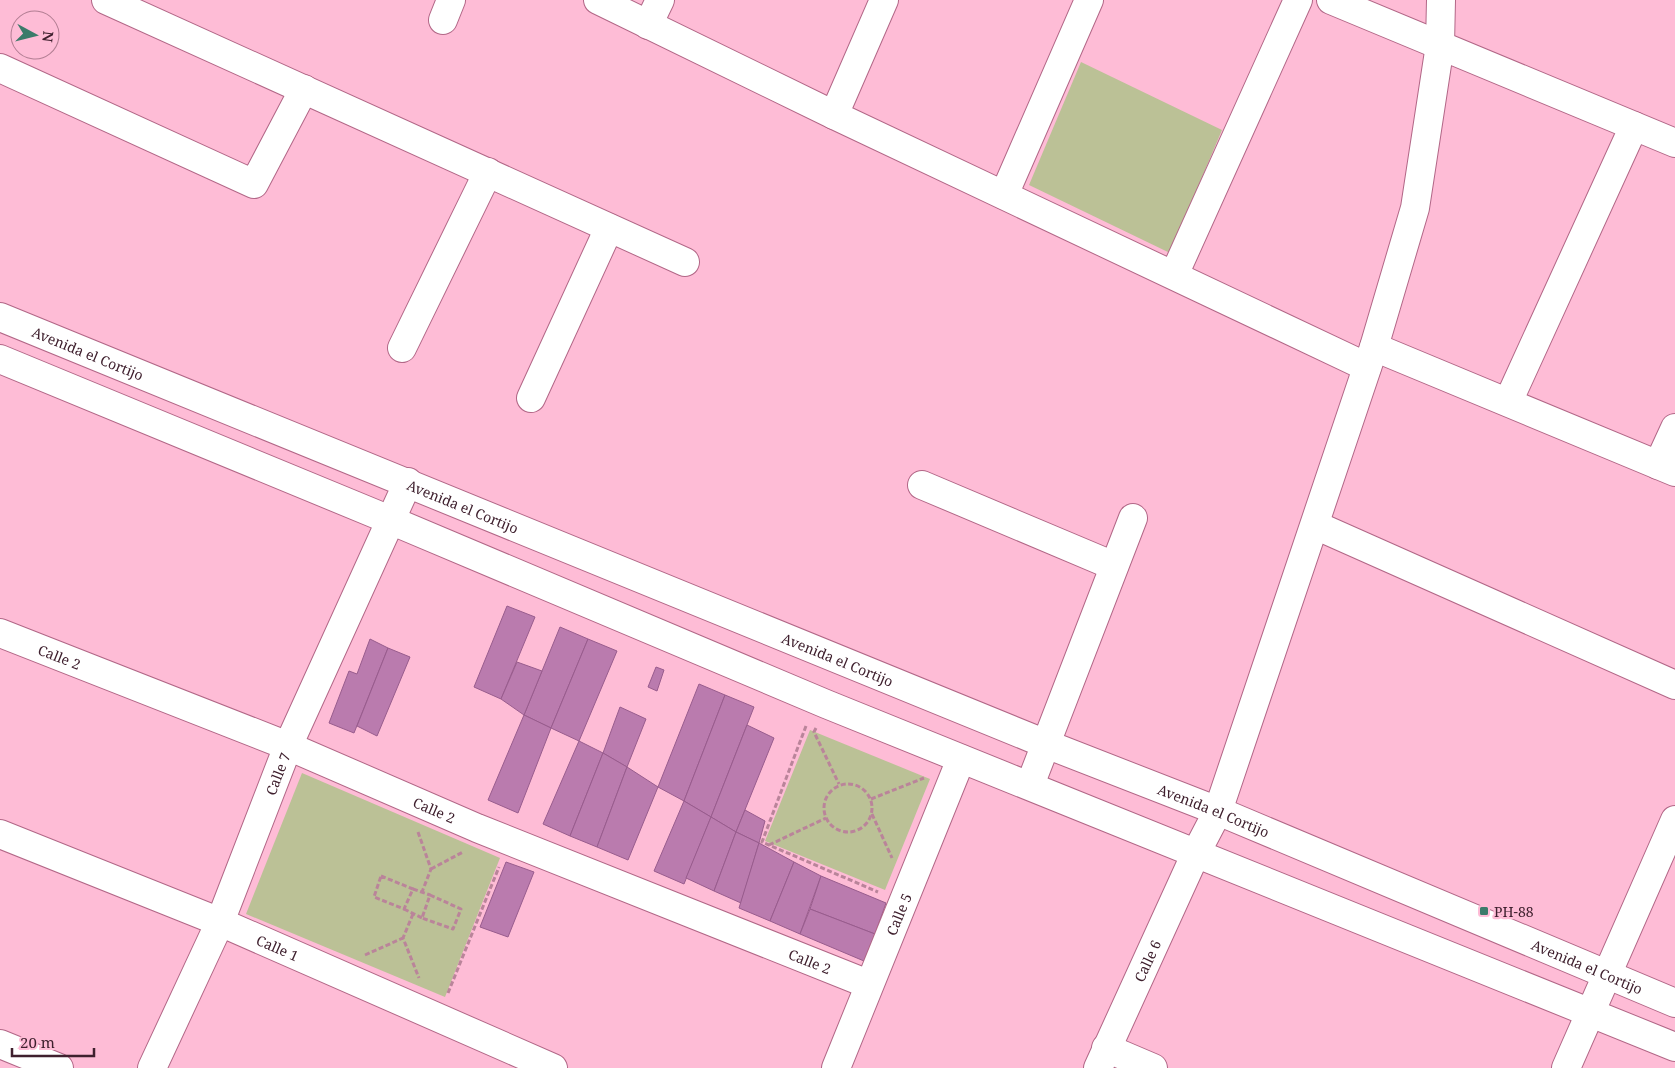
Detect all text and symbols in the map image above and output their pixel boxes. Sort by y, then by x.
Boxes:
north arrow [10,10,60,60]
text: N [38,30,59,43]
street label: Avenida el Cortijo [29,322,147,384]
street label: Avenida el Cortijo [404,475,521,537]
street label: Avenida el Cortijo [779,628,896,690]
street label: Calle 2 [36,639,84,673]
street label: Calle 7 [260,750,294,798]
street label: Avenida el Cortijo [1155,779,1272,841]
street label: Calle 2 [410,792,458,827]
street label: Calle 5 [881,890,915,938]
place label: PH-88 [1494,902,1534,921]
marker: PH-88 [1478,905,1490,917]
street label: Calle 1 [254,930,302,965]
street label: Avenida el Cortijo [1529,934,1646,998]
street label: Calle 6 [1129,936,1165,985]
street label: Calle 2 [786,944,834,978]
scale bar [12,1026,95,1058]
text: 20 m [20,1032,55,1052]

